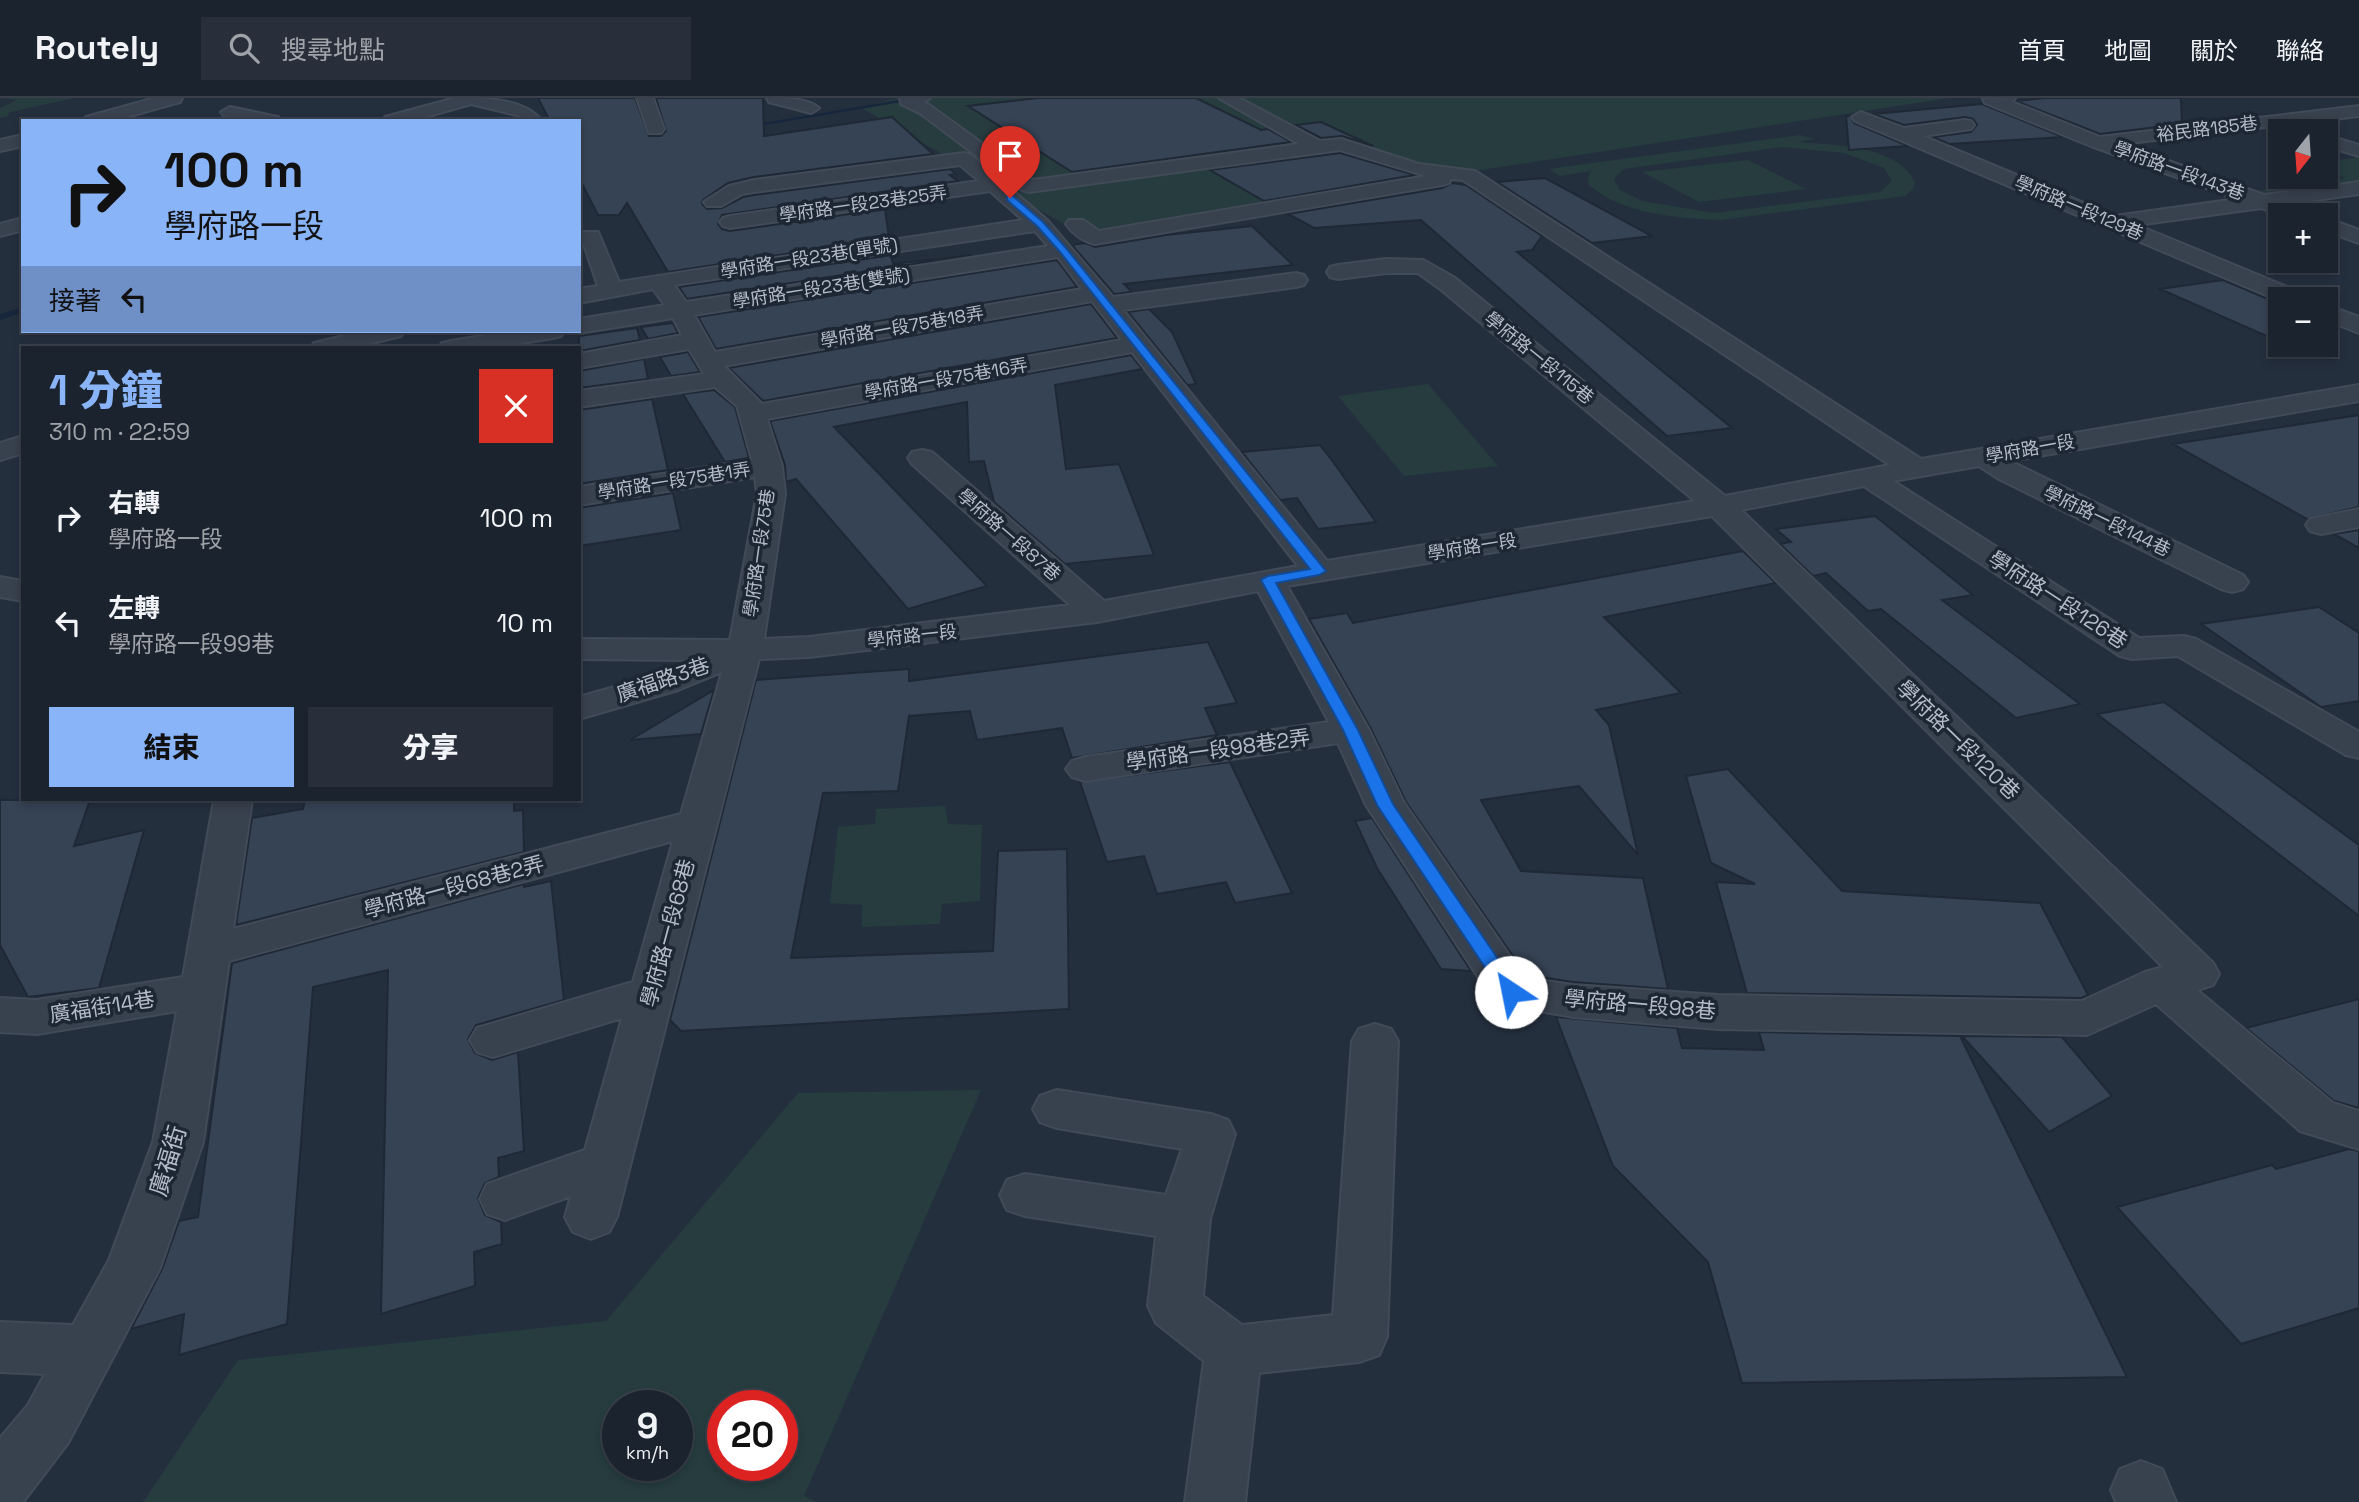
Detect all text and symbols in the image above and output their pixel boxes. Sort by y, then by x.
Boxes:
search box [201,17,691,80]
text: Routely [35,27,159,69]
icon: search [225,29,263,67]
text: 搜尋地點 [281,33,385,67]
text: 首頁 [2018,35,2066,66]
text: 地圖 [2104,35,2152,66]
text: 關於 [2190,35,2238,66]
text: 聯絡 [2276,35,2324,66]
street label: 裕民路185巷 [2155,111,2259,146]
north arrow [2268,119,2338,189]
map controls [2268,119,2338,357]
pin [980,126,1040,198]
street label: 學府路一段143巷 [2111,136,2248,205]
icon: arrive [991,137,1029,175]
text: 100 m [164,139,304,201]
icon: right [49,147,140,238]
street label: 學府路一段129巷 [2011,170,2147,245]
street label: 學府路一段23巷25弄 [777,180,948,227]
button: + [2268,203,2338,273]
text: 學府路一段 [164,206,324,246]
street label: 學府路一段23巷(單號) [719,232,899,283]
street label: 學府路一段23巷(雙號) [731,262,911,313]
icon: left [115,280,153,318]
text: 接著 [49,284,101,318]
button: − [2268,287,2338,357]
street label: 學府路一段75巷18弄 [818,301,985,352]
street label: 學府路一段115巷 [1480,307,1599,409]
street label: 學府路一段75巷16弄 [862,353,1029,404]
text: 1 分鐘 [49,364,163,417]
button: close [479,369,553,443]
text: 310 m · 22:59 [49,417,190,447]
street label: 學府路一段 [1984,429,2076,468]
street label: 學府路一段75巷1弄 [596,457,752,504]
street label: 學府路一段144巷 [2040,480,2174,561]
street label: 學府路一段87巷 [953,484,1066,586]
text: 右轉 [108,486,160,520]
street label: 學府路一段75巷 [738,487,779,618]
icon: right [49,499,87,537]
text: 100 m [480,501,553,535]
text: 學府路一段 [108,524,223,554]
street label: 學府路一段 [1426,528,1518,565]
street label: 學府路一段126巷 [1984,545,2133,655]
text: 左轉 [108,591,160,625]
icon: left [49,604,87,642]
text: 10 m [496,606,553,640]
street label: 學府路一段 [866,619,958,652]
text: 學府路一段99巷 [108,629,274,659]
street label: 廣福路3巷 [613,651,713,708]
street label: 學府路一段120巷 [1891,674,2026,805]
button: 結束 [49,707,294,787]
button: 分享 [308,707,553,787]
street label: 學府路一段98巷2弄 [1124,723,1312,776]
street label: 學府路一段68巷2弄 [361,849,547,924]
street label: 學府路一段68巷 [635,856,700,1010]
position arrow [1474,955,1548,1029]
street label: 學府路一段98巷 [1563,984,1717,1025]
street label: 廣福街14巷 [48,985,156,1028]
street label: 廣福街 [142,1122,193,1200]
speed limit sign: 20 [707,1390,798,1481]
text: 9 [637,1404,658,1448]
text: km/h [626,1441,669,1464]

